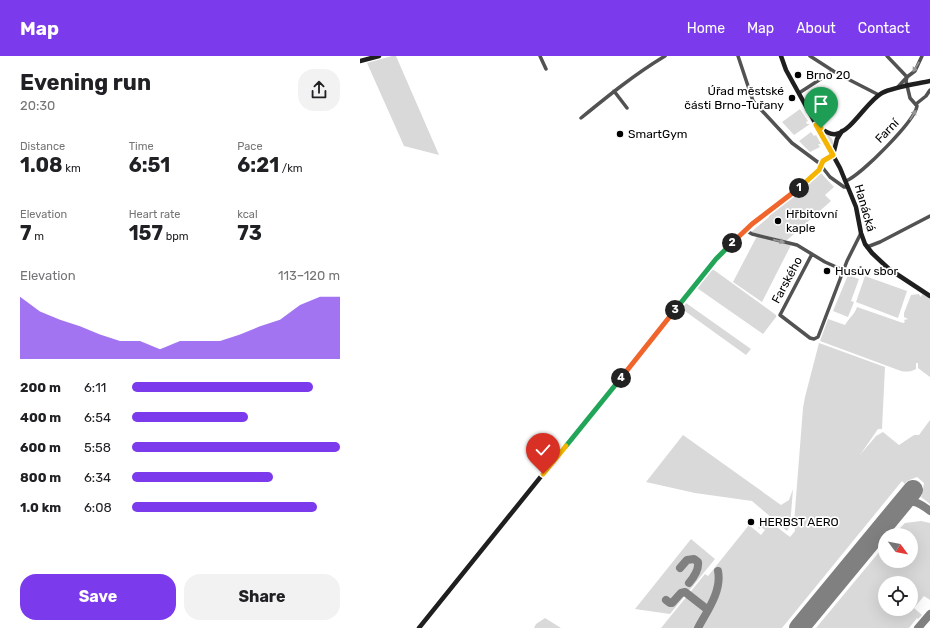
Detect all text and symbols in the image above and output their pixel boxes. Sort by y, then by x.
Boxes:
text: Map [20,17,59,40]
text: Home [687,20,725,37]
text: Map [747,20,774,37]
text: About [796,20,836,37]
text: Contact [858,20,910,37]
one-way arrow [912,62,919,73]
place label: Brno 20 [806,68,850,82]
text: Evening run [20,69,151,96]
button: share [298,69,340,111]
marker: Brno 20 [793,70,803,80]
place label: Úřad městské části Brno-Tuřany [684,84,784,112]
pin [804,87,838,128]
marker: Úřad městské části Brno-Tuřany [787,93,797,103]
icon: arrive [810,93,832,115]
text: 20:30 [20,98,55,113]
one-way arrow [910,109,917,121]
street label: Farní [872,115,903,146]
place label: SmartGym [628,127,687,141]
marker: SmartGym [615,129,625,139]
text: Distance [20,140,65,153]
text: Time [129,140,154,153]
text: Pace [237,140,263,153]
text: 1.08 [20,153,63,177]
text: 6:51 [129,153,170,177]
text: 6:21 [237,153,279,177]
text: km [63,162,81,175]
text: /km [279,162,303,175]
pin: 1 [789,178,809,198]
text: 1 [796,181,802,194]
street label: Hanácká [852,183,878,233]
place label: Hřbitovní kaple [786,207,838,235]
text: Elevation [20,208,67,221]
text: Heart rate [129,208,181,221]
text: kcal [237,208,258,221]
marker: Hřbitovní kaple [773,216,783,226]
text: 7 [20,221,31,245]
text: 157 [129,221,163,245]
text: 73 [237,221,262,245]
text: m [31,230,44,243]
text: bpm [163,230,189,243]
pin: 2 [722,233,742,253]
text: 2 [728,236,736,249]
one-way arrow [773,238,785,244]
street label: Farského [769,254,805,306]
place label: Husův sbor [835,264,899,278]
marker: Husův sbor [822,266,832,276]
text: Elevation [20,268,76,283]
text: 113–120 m [278,268,340,283]
pin: 3 [665,300,685,320]
text: 3 [671,303,679,316]
pin: 4 [611,368,631,388]
text: 4 [617,371,625,384]
text: 200 m [20,380,61,395]
text: 6:11 [84,380,106,395]
text: 400 m [20,410,61,425]
text: 6:54 [84,410,111,425]
pin [526,433,560,474]
icon: check [532,439,554,461]
text: 600 m [20,440,61,455]
text: 5:58 [84,440,111,455]
text: 800 m [20,470,61,485]
text: 6:34 [84,470,111,485]
text: 1.0 km [20,500,61,515]
text: 6:08 [84,500,112,515]
place label: HERBST AERO [759,515,839,529]
marker: HERBST AERO [746,517,756,527]
north arrow [878,528,918,568]
map controls [878,528,918,616]
button: Save [20,574,176,620]
button: Share [184,574,340,620]
button: locate [878,576,918,616]

